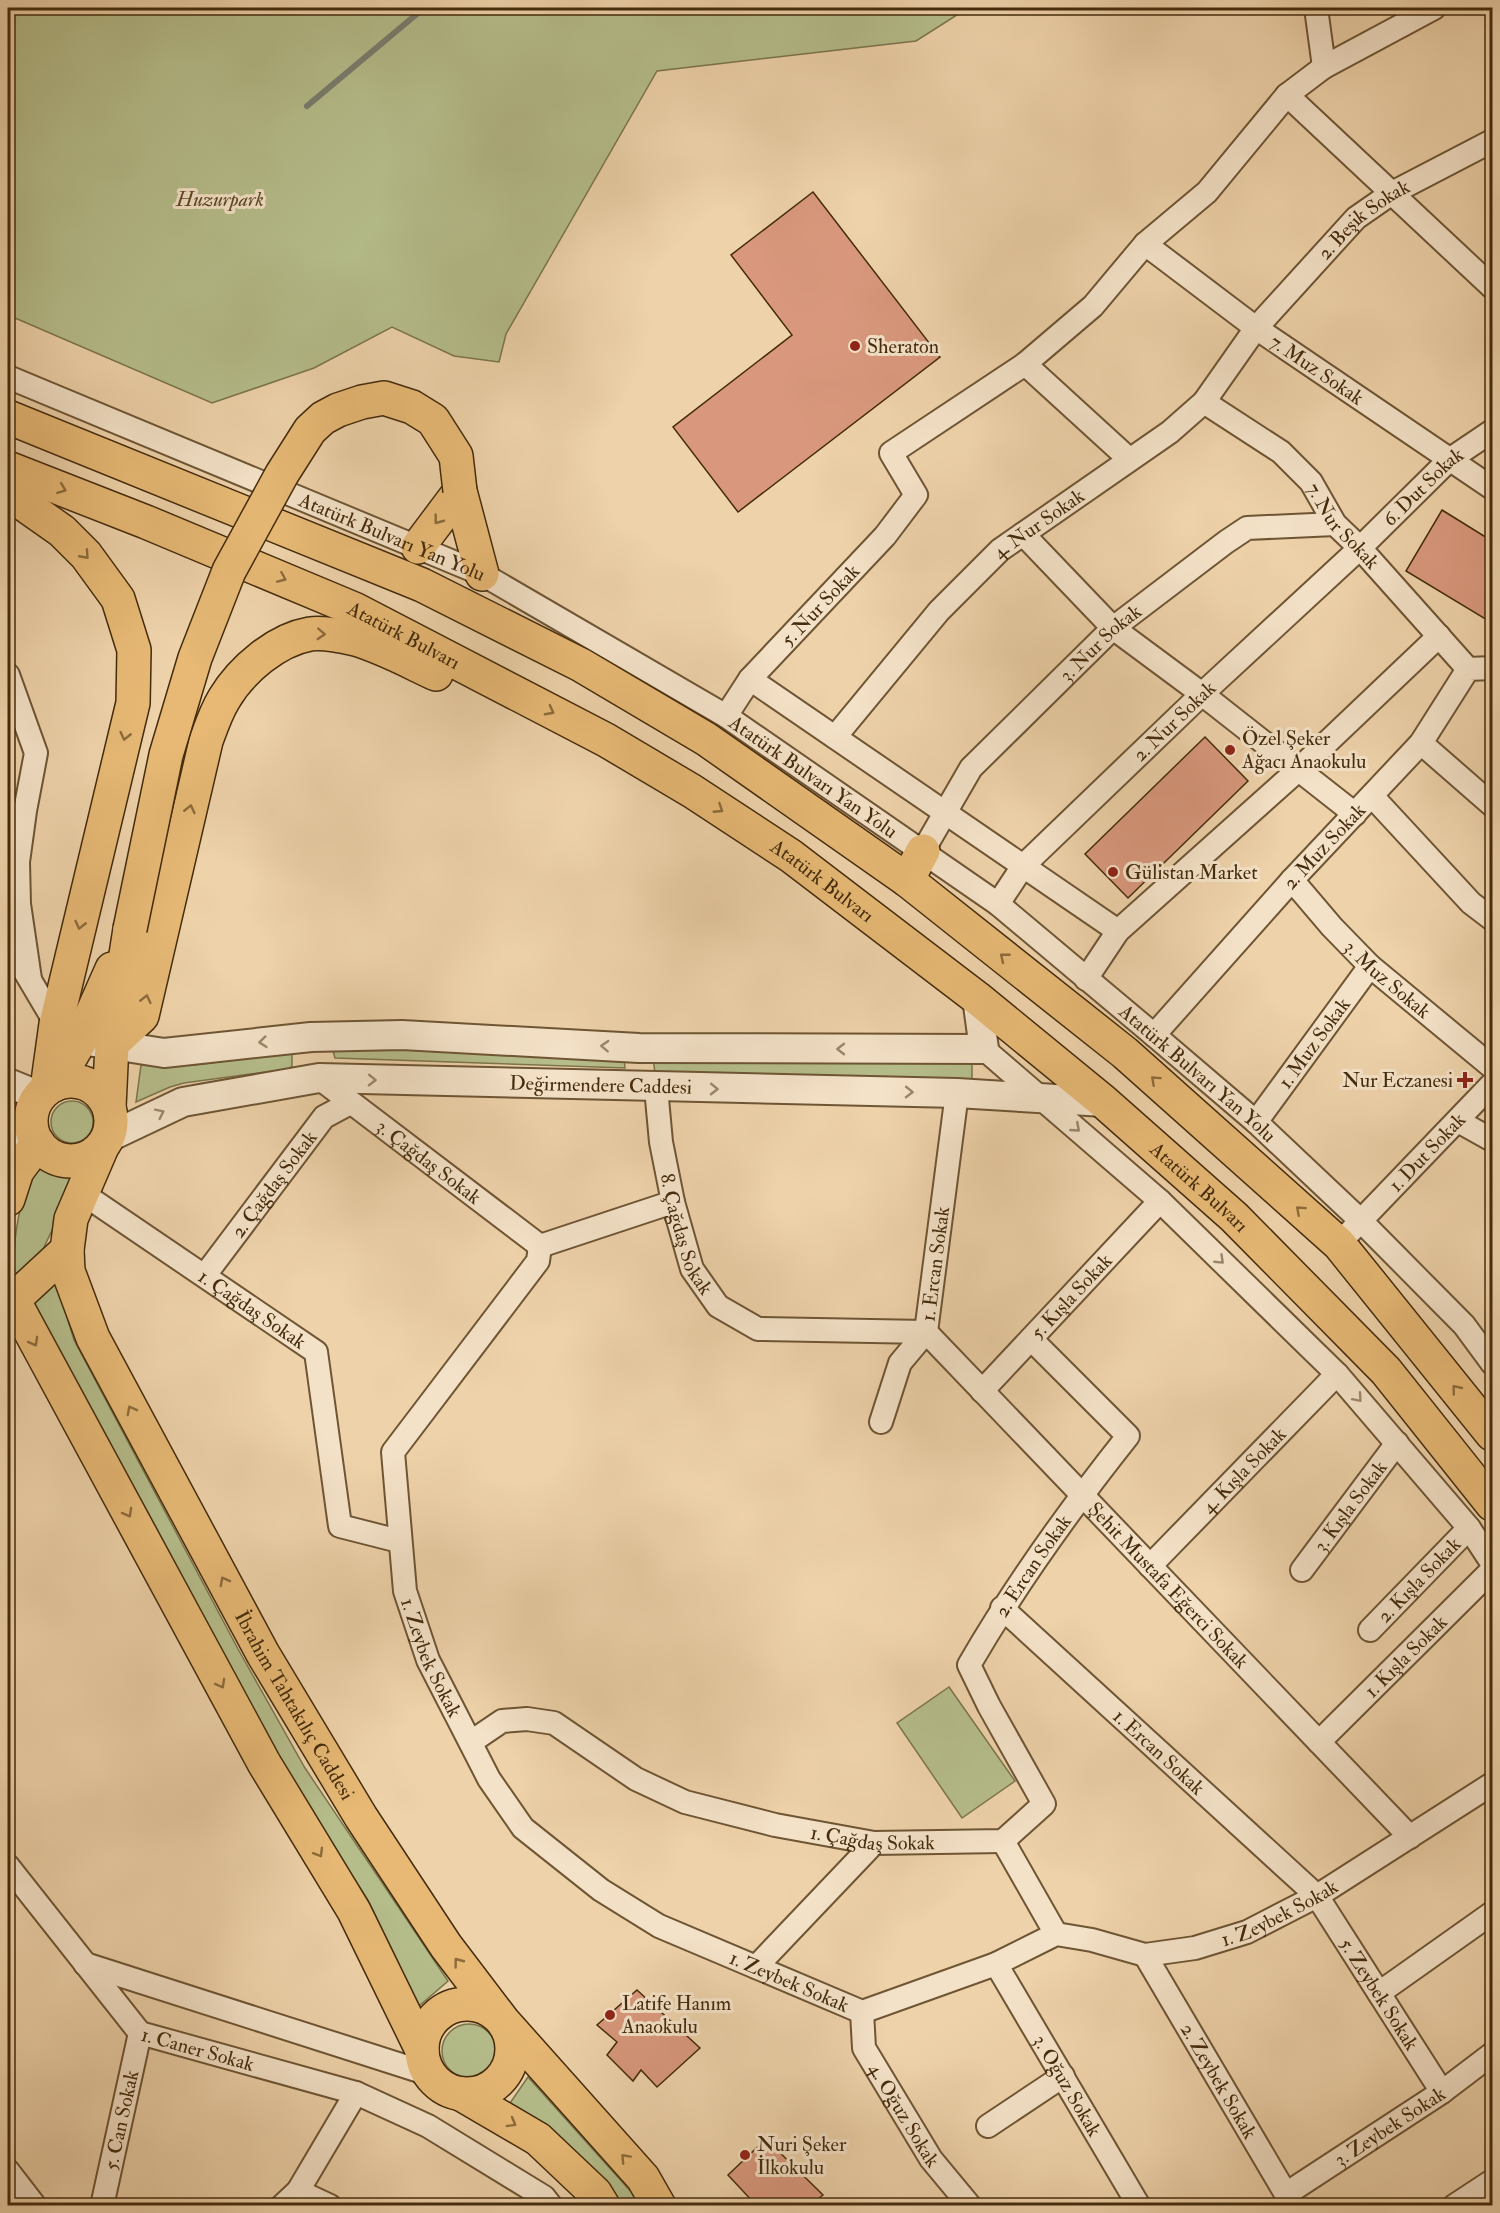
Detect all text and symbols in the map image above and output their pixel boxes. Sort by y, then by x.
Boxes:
street label: 2. Beşik Sokak [1312,174,1414,265]
park label: Huzurpark [175,187,264,212]
street label: 7. Muz Sokak [1265,329,1369,411]
place label: Sheraton [867,334,939,359]
marker: Sheraton [848,339,862,353]
street label: 6. Dut Sokak [1377,442,1469,532]
street label: 7. Nur Sokak [1301,478,1385,575]
one-way arrow [56,482,67,494]
street label: 4. Nur Sokak [987,483,1090,564]
street label: Atatürk Bulvarı Yan Yolu [294,487,489,587]
one-way arrow [435,514,446,525]
one-way arrow [78,548,89,559]
street label: 5. Nur Sokak [776,559,865,652]
one-way arrow [275,571,286,583]
street label: Atatürk Bulvarı [342,595,464,675]
street label: 3. Nur Sokak [1054,599,1147,687]
one-way arrow [316,628,325,641]
street label: 2. Nur Sokak [1128,675,1221,767]
one-way arrow [544,704,555,715]
street label: Atatürk Bulvarı Yan Yolu [723,709,902,844]
place label: Özel Şeker Ağacı Anaokulu [1241,726,1366,774]
one-way arrow [119,731,132,741]
marker: Özel Şeker Ağacı Anaokulu [1223,743,1237,757]
street label: 2. Muz Sokak [1278,798,1371,895]
one-way arrow [712,802,723,813]
one-way arrow [183,804,196,814]
street label: Atatürk Bulvarı [765,833,879,928]
place label: Gülistan Market [1125,860,1258,885]
marker: Gülistan Market [1106,865,1120,879]
one-way arrow [74,920,87,930]
street label: 3. Muz Sokak [1339,935,1436,1024]
one-way arrow [1000,953,1011,964]
street label: 1. Muz Sokak [1273,992,1356,1094]
one-way arrow [138,994,151,1004]
street label: Atatürk Bulvarı Yan Yolu [1113,998,1281,1148]
one-way arrow [259,1035,268,1048]
one-way arrow [600,1040,609,1053]
one-way arrow [837,1043,846,1055]
place label: Nur Eczanesi [1342,1068,1453,1093]
street label: Değirmendere Caddesi [509,1070,692,1100]
marker: Nur Eczanesi [1458,1073,1472,1087]
one-way arrow [367,1074,376,1086]
one-way arrow [1151,1076,1162,1087]
one-way arrow [709,1083,718,1095]
one-way arrow [904,1086,913,1099]
street label: 1. Dut Sokak [1383,1107,1471,1197]
one-way arrow [154,1108,165,1120]
street label: 3. Çağdaş Sokak [371,1114,486,1210]
one-way arrow [1069,1121,1080,1132]
street label: 2. Çağdaş Sokak [226,1125,323,1243]
street label: Atatürk Bulvarı [1144,1136,1254,1237]
street label: 8. Çağdaş Sokak [655,1171,718,1300]
street label: 1. Ercan Sokak [915,1205,955,1323]
one-way arrow [1296,1206,1307,1217]
street label: 5. Kışla Sokak [1025,1248,1118,1345]
one-way arrow [1213,1253,1223,1264]
street label: 1. Çağdaş Sokak [193,1264,311,1355]
one-way arrow [27,1335,38,1346]
one-way arrow [1452,1384,1463,1395]
one-way arrow [1351,1391,1362,1402]
one-way arrow [127,1406,138,1416]
street label: 4. Kışla Sokak [1196,1422,1292,1519]
street label: 3. Kışla Sokak [1308,1455,1393,1557]
street label: Şehit Mustafa Eğerci Sokak [1083,1497,1254,1674]
one-way arrow [121,1507,132,1517]
street label: 2. Ercan Sokak [989,1509,1077,1622]
street label: 2. Kışla Sokak [1372,1532,1467,1628]
one-way arrow [220,1577,231,1588]
street label: 1. Zeybek Sokak [395,1595,467,1722]
street label: İbrahim Tahtakılıç Caddesi [229,1606,360,1805]
street label: 1. Kışla Sokak [1359,1609,1453,1703]
one-way arrow [214,1678,225,1688]
street label: 1. Ercan Sokak [1108,1704,1210,1801]
street label: 1. Çağdaş Sokak [808,1820,935,1856]
one-way arrow [311,1847,323,1857]
street label: 1. Zeybek Sokak [1218,1874,1343,1952]
street label: 5. Zeybek Sokak [1334,1933,1424,2056]
street label: 1. Zeybek Sokak [726,1945,853,2018]
one-way arrow [454,1958,465,1969]
place label: Latife Hanım Anaokulu [621,1991,732,2039]
marker: Latife Hanım Anaokulu [603,2008,617,2022]
street label: 2. Zeybek Sokak [1175,2019,1263,2144]
street label: 1. Caner Sokak [138,2022,258,2077]
street label: 3. Oğuz Sokak [1028,2030,1107,2141]
street label: 4. Oğuz Sokak [863,2058,945,2173]
street label: 5. Can Sokak [98,2067,145,2173]
street label: 3. Zeybek Sokak [1330,2081,1451,2172]
one-way arrow [505,2116,516,2127]
place label: Nuri Şeker İlkokulu [757,2132,847,2180]
marker: Nuri Şeker İlkokulu [738,2148,752,2162]
one-way arrow [621,2154,632,2165]

